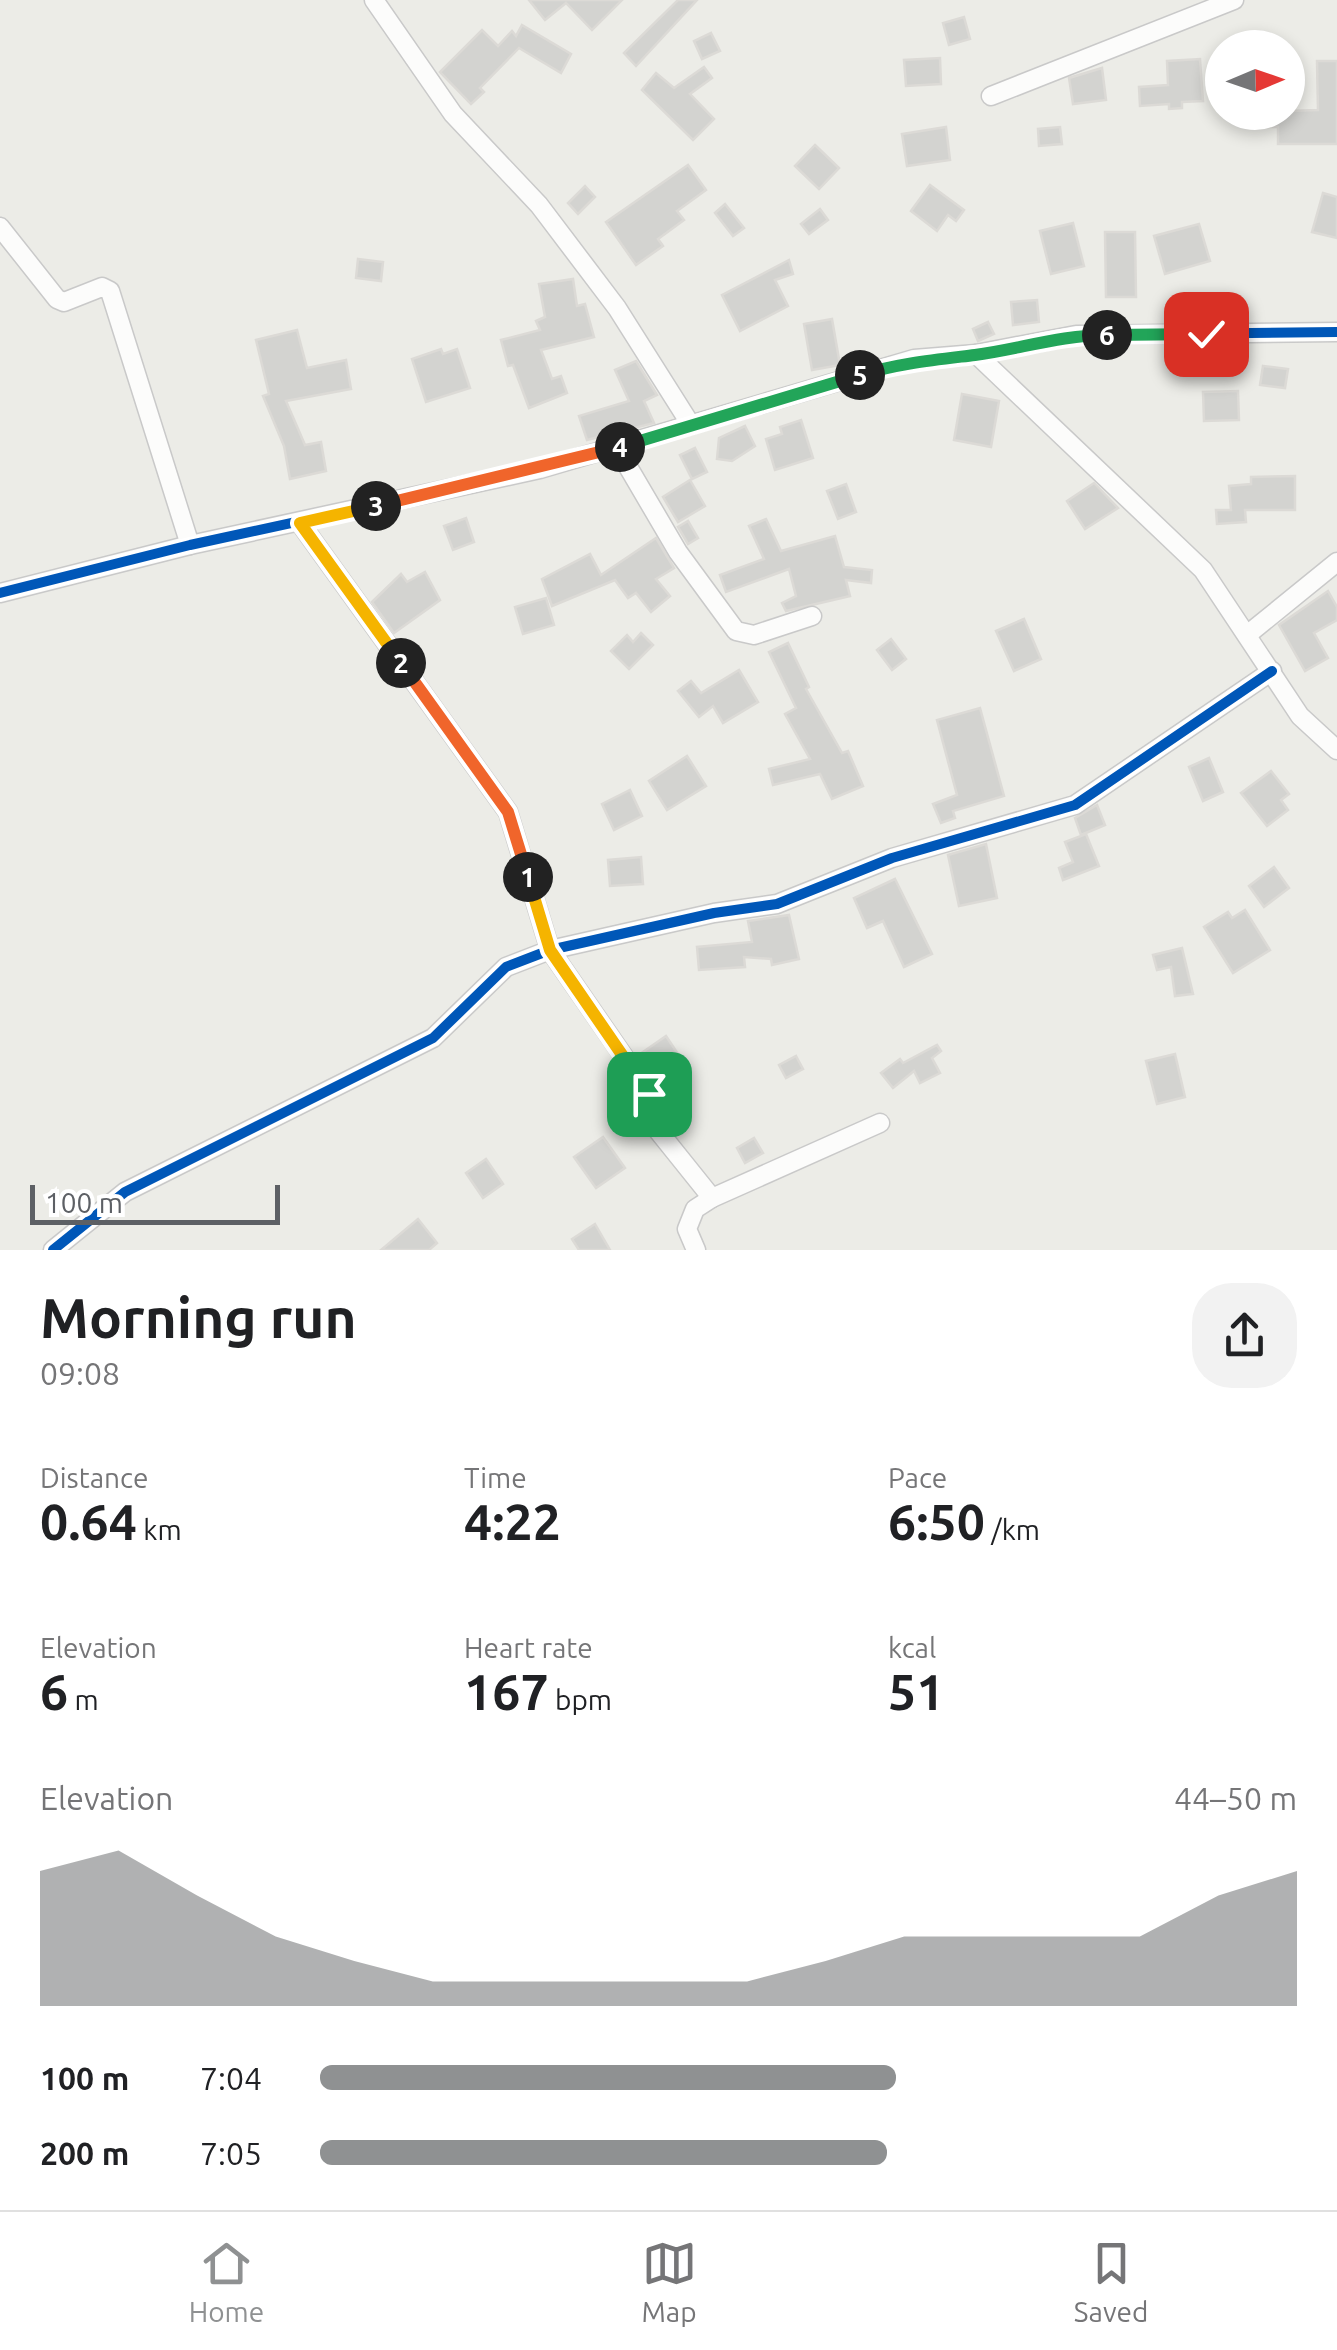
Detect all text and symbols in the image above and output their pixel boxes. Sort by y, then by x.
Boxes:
north arrow [1205,30,1305,130]
map controls [1205,30,1305,130]
pin [1164,292,1249,377]
icon: check [1179,307,1234,362]
pin: 6 [1082,310,1132,360]
text: 6 [1099,319,1115,350]
pin: 5 [835,350,885,400]
text: 5 [852,359,868,390]
pin: 4 [595,422,645,472]
text: 4 [612,431,628,462]
pin: 3 [351,481,401,531]
text: 3 [368,490,384,521]
pin: 2 [376,638,426,688]
text: 2 [393,647,409,678]
pin: 1 [503,852,553,902]
text: 1 [520,861,536,892]
pin [607,1052,692,1137]
icon: arrive [622,1067,677,1122]
scale bar [30,1180,280,1224]
text: 100 m [45,1187,123,1218]
button: share [1192,1283,1297,1388]
text: Morning run [40,1287,357,1348]
text: 09:08 [40,1355,120,1391]
text: Distance [40,1462,148,1493]
text: Time [464,1462,527,1493]
text: Pace [888,1462,947,1493]
text: 0.64 [40,1493,137,1549]
text: 4:22 [464,1493,561,1549]
text: 6:50 [888,1493,985,1549]
text: km [137,1514,182,1545]
text: /km [985,1514,1040,1545]
text: Elevation [40,1632,157,1663]
text: Heart rate [464,1632,593,1663]
text: kcal [888,1632,936,1663]
text: 6 [40,1663,68,1719]
text: 167 [464,1663,549,1719]
text: 51 [888,1663,944,1719]
text: m [68,1684,99,1715]
text: bpm [549,1684,612,1715]
text: Elevation [40,1780,173,1816]
text: 44–50 m [1174,1780,1297,1816]
text: 100 m [40,2060,129,2096]
text: 7:04 [200,2060,262,2096]
text: 200 m [40,2135,129,2171]
text: 7:05 [200,2135,262,2171]
tab: Home [189,2236,264,2327]
tab: Map [641,2236,697,2327]
tab: Saved [1074,2236,1148,2327]

